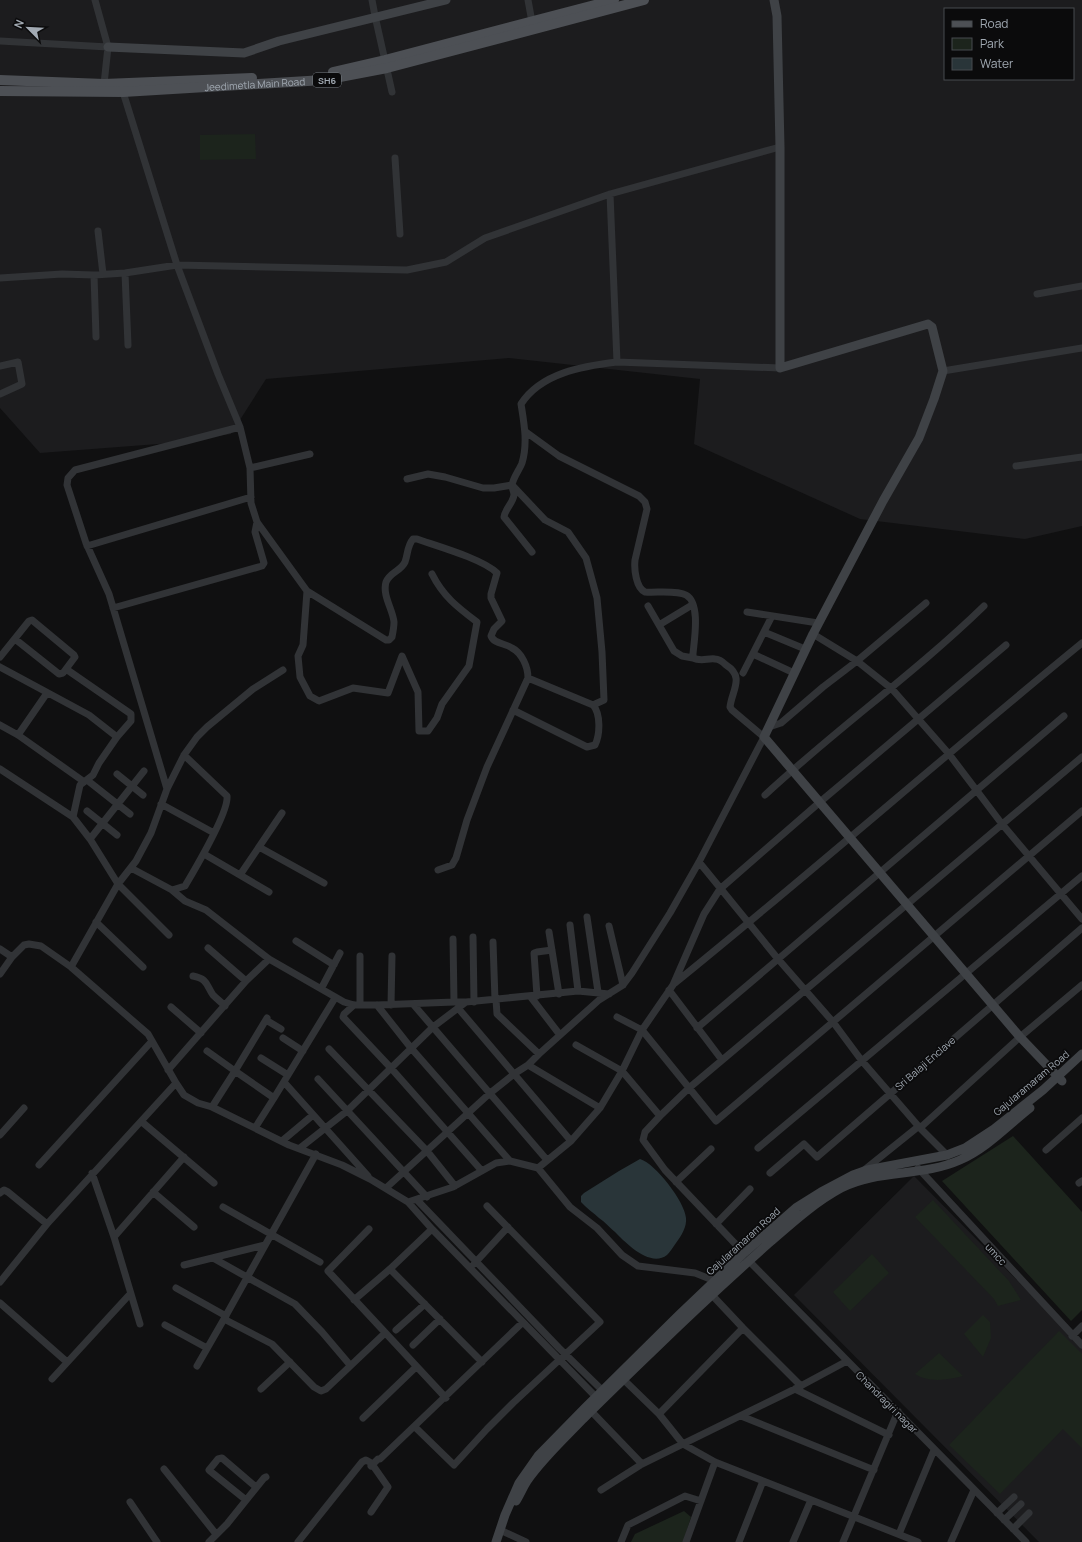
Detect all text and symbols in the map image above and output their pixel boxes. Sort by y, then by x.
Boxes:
north arrow [8,8,48,48]
legend [944,8,1074,80]
text: Road [980,15,1008,32]
text: N [10,17,27,30]
text: Park [980,35,1005,52]
text: Water [980,55,1014,72]
road number: SH6 [313,73,341,87]
street label: Jeedimetla Main Road [204,74,306,94]
street label: Sri Balaji Enclave [892,1033,958,1093]
street label: Gajularamaram Road [990,1047,1072,1119]
street label: Gajularamaram Road [703,1204,783,1278]
street label: umcc [982,1240,1010,1268]
street label: Chandragiri nagar [853,1368,921,1436]

